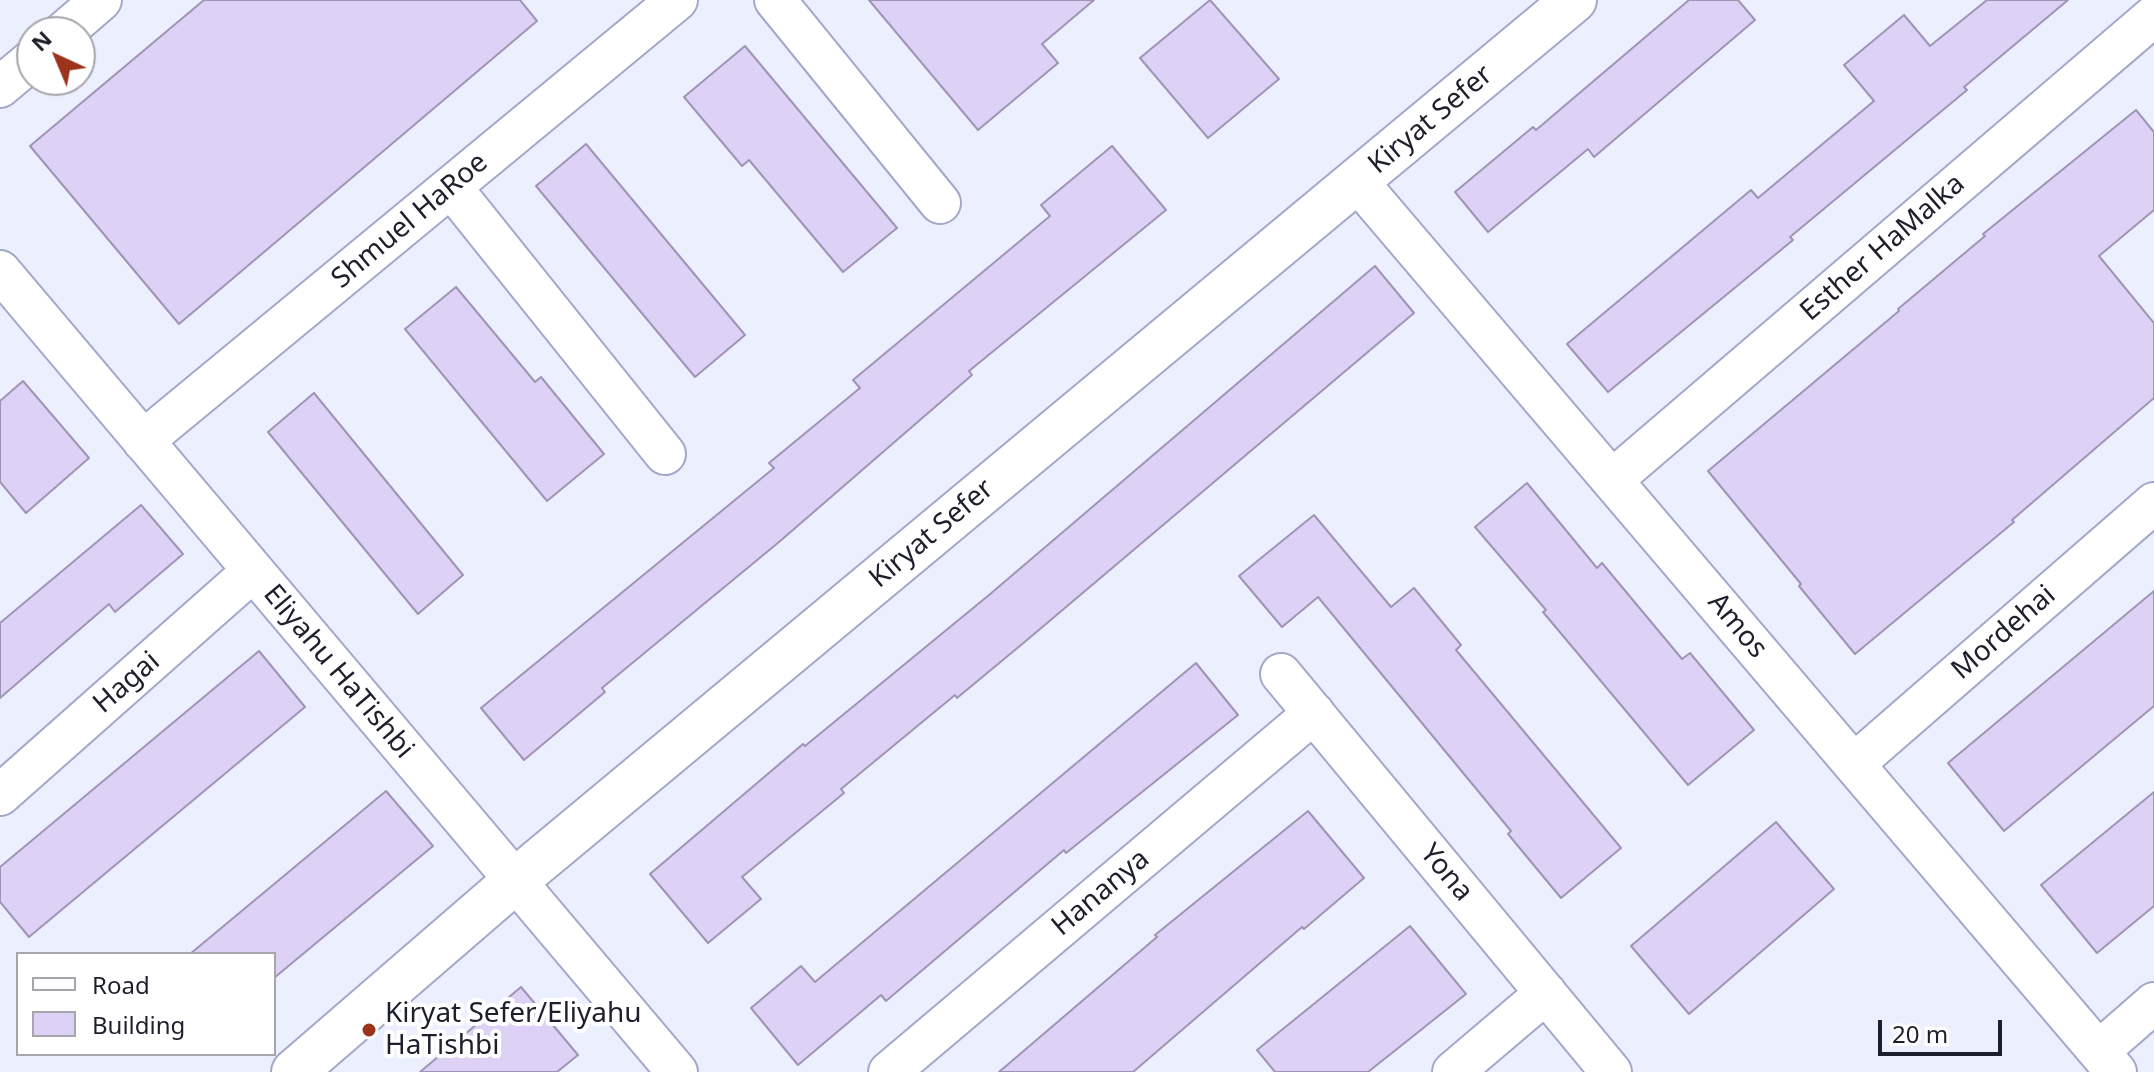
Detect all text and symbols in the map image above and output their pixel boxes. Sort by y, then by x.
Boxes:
north arrow [16,16,96,96]
text: N [24,23,58,57]
street label: Kiryat Sefer [1362,58,1500,182]
street label: Shmuel HaRoe [325,146,495,296]
street label: Esther HaMalka [1794,168,1972,328]
street label: Kiryat Sefer [863,472,1001,596]
street label: Eliyahu HaTishbi [256,578,420,766]
street label: Mordehai [1945,579,2063,687]
street label: Amos [1700,587,1774,665]
street label: Hagai [87,645,167,721]
street label: Yona [1412,838,1480,908]
street label: Hananya [1045,843,1157,943]
legend [16,952,276,1056]
text: Road [92,968,150,1001]
place label: Kiryat Sefer/Eliyahu HaTishbi [385,997,642,1063]
scale bar [1882,1004,2006,1054]
text: Building [92,1008,185,1041]
text: 20 m [1892,1017,1948,1050]
marker: Kiryat Sefer/Eliyahu HaTishbi [360,1021,378,1039]

